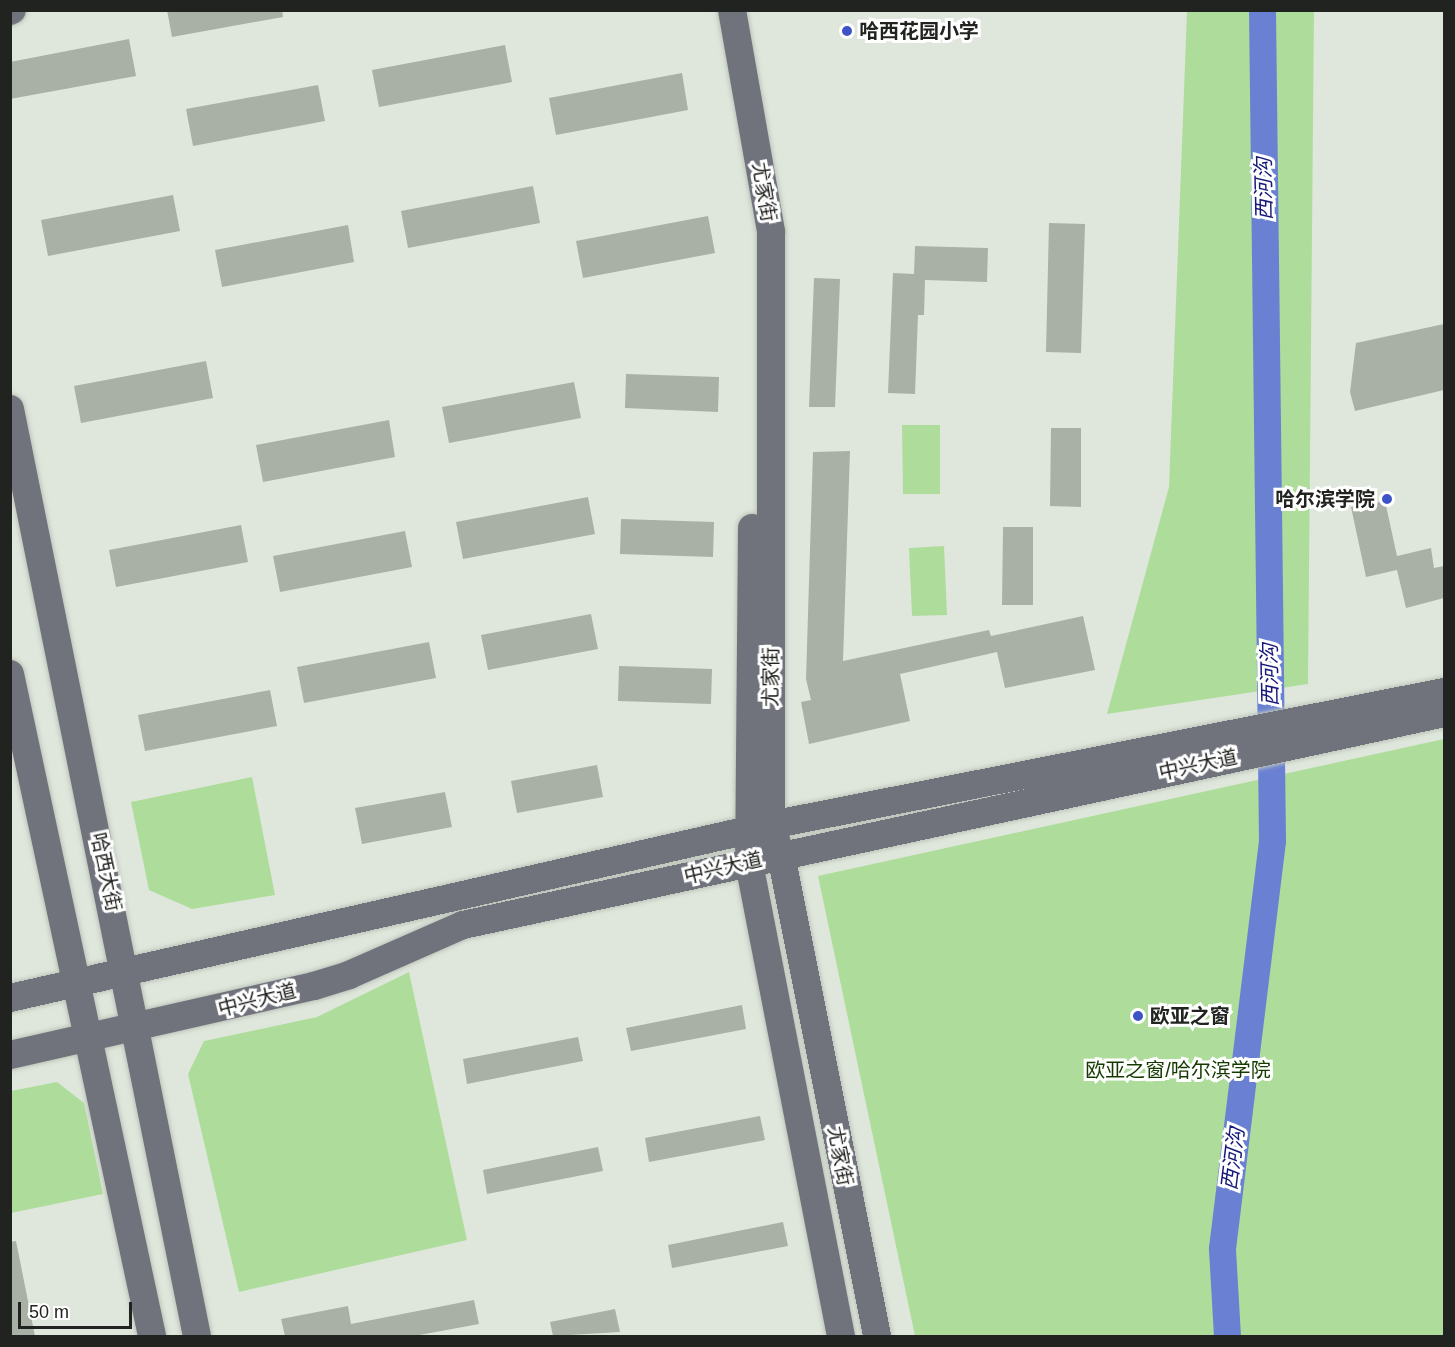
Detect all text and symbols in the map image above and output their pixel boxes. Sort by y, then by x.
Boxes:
place label: 哈西花园小学 [859,19,979,43]
marker: 哈西花园小学 [840,24,854,38]
water label: 西河沟 [1251,157,1277,221]
street label: 尤家街 [747,160,781,224]
place label: 哈尔滨学院 [1275,487,1375,511]
marker: 哈尔滨学院 [1380,492,1394,506]
water label: 西河沟 [1257,643,1283,707]
street label: 尤家街 [759,647,783,707]
street label: 中兴大道 [1156,745,1240,785]
street label: 哈西大街 [86,830,126,914]
street label: 中兴大道 [681,847,765,889]
street label: 中兴大道 [215,979,299,1021]
place label: 欧亚之窗 [1150,1004,1230,1028]
marker: 欧亚之窗 [1131,1009,1145,1023]
park label: 欧亚之窗/哈尔滨学院 [1085,1058,1271,1082]
street label: 尤家街 [822,1124,858,1188]
water label: 西河沟 [1217,1126,1249,1192]
scale bar [21,1290,135,1328]
text: 50 m [29,1302,69,1322]

